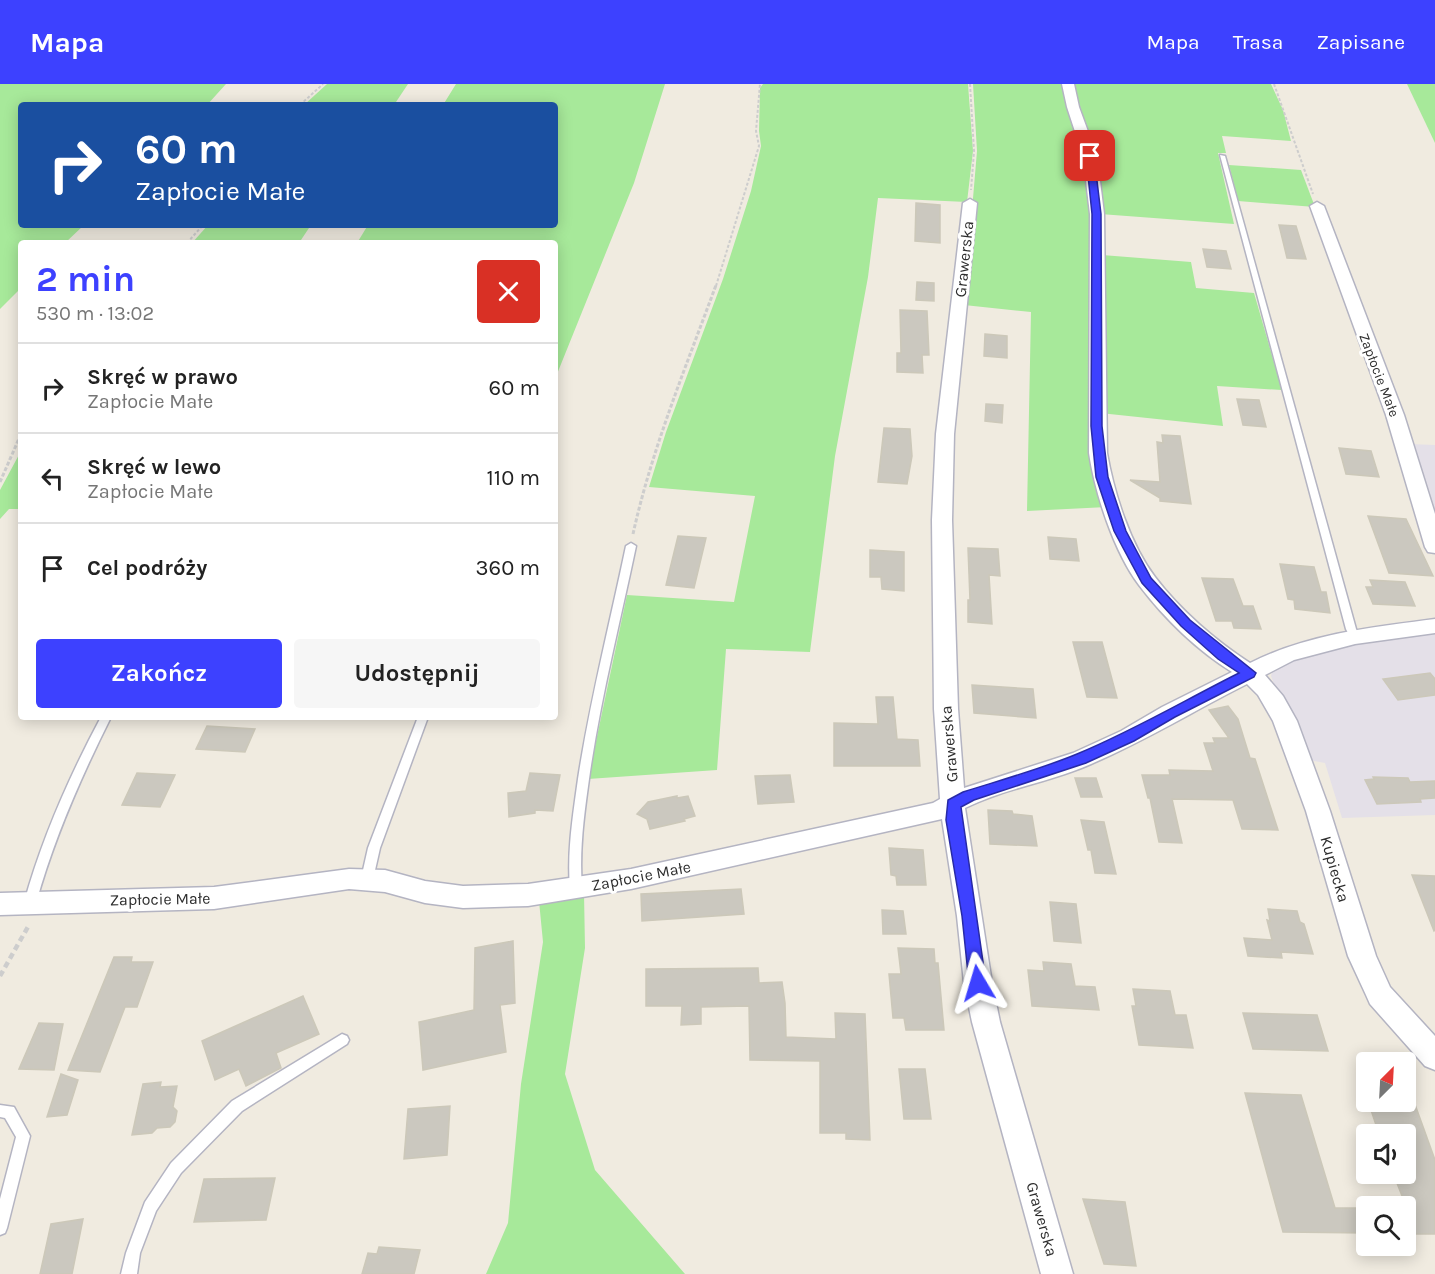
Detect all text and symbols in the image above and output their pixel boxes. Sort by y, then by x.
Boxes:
text: Mapa [30,26,104,59]
text: Mapa [1147,30,1200,54]
text: Trasa [1233,30,1283,54]
text: Zapisane [1316,30,1405,54]
text: 60 m [135,124,238,174]
icon: right [36,126,114,204]
pin [1064,130,1115,181]
icon: arrive [1073,139,1106,172]
text: Zapłocie Małe [135,175,305,207]
street label: Grawerska [951,220,977,298]
text: 2 min [36,258,135,300]
button: close [477,260,540,323]
text: 530 m · 13:02 [36,302,154,325]
street label: Zapłocie Małe [1355,331,1403,419]
text: Skręć w prawo [87,364,238,390]
icon: right [36,372,69,405]
text: 60 m [489,375,540,401]
text: Zapłocie Małe [87,390,213,413]
text: Skręć w lewo [87,454,221,480]
icon: left [36,462,69,495]
text: 110 m [487,465,540,491]
text: Zapłocie Małe [87,480,213,503]
icon: arrive [36,552,69,585]
text: Cel podróży [87,555,207,581]
text: 360 m [476,555,540,581]
button: Zakończ [36,639,282,708]
button: Udostępnij [294,639,540,708]
street label: Grawerska [936,705,962,783]
street label: Kupiecka [1317,834,1353,904]
street label: Zapłocie Małe [590,857,692,895]
street label: Zapłocie Małe [109,889,211,909]
position arrow [946,951,1010,1015]
north arrow [1356,1052,1416,1112]
map controls [1356,1052,1416,1256]
button: sound [1356,1124,1416,1184]
street label: Grawerska [1022,1180,1062,1258]
button: search [1356,1196,1416,1256]

